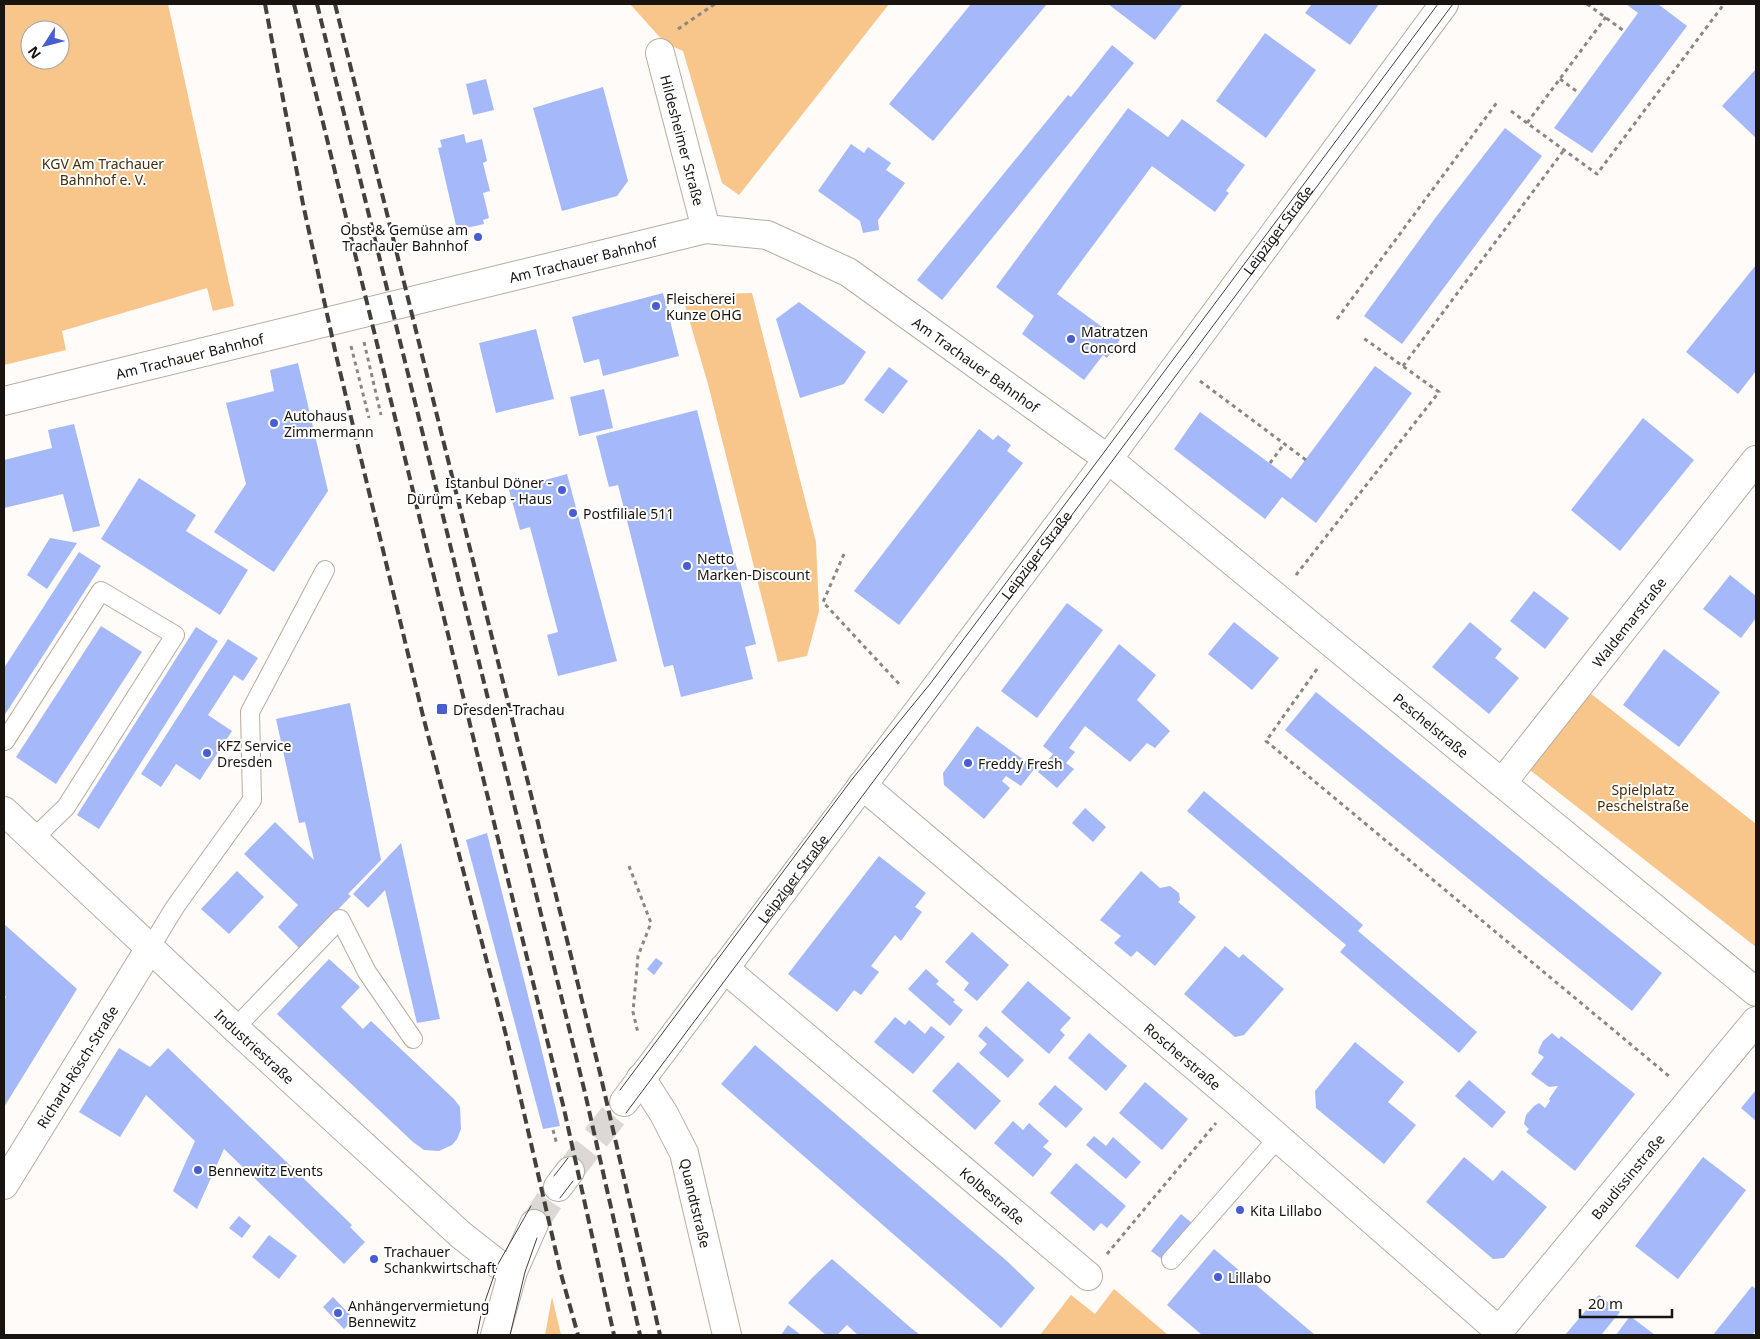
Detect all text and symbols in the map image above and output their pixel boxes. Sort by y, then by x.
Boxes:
north arrow [20,20,70,70]
text: N [23,43,45,63]
street label: Hildesheimer Straße [657,73,709,208]
park label: KGV Am Trachauer Bahnhof e. V. [42,154,164,189]
street label: Leipziger Straße [1238,181,1317,278]
place label: Obst & Gemüse am Trachauer Bahnhof [340,220,469,255]
marker: Obst & Gemüse am Trachauer Bahnhof [472,231,484,243]
street label: Am Trachauer Bahnhof [507,232,660,286]
place label: Fleischerei Kunze OHG [666,289,742,324]
marker: Fleischerei Kunze OHG [650,300,662,312]
street label: Am Trachauer Bahnhof [909,312,1044,417]
place label: Matratzen Concord [1081,322,1148,357]
street label: Am Trachauer Bahnhof [114,328,267,383]
marker: Matratzen Concord [1065,333,1077,345]
place label: Autohaus Zimmermann [284,406,374,441]
marker: Autohaus Zimmermann [268,417,280,429]
place label: Istanbul Döner - Dürüm - Kebap - Haus [407,473,552,508]
marker: Istanbul Döner - Dürüm - Kebap - Haus [556,484,568,496]
place label: Postfiliale 511 [583,504,674,523]
street label: Leipziger Straße [996,506,1076,603]
marker: Postfiliale 511 [567,507,579,519]
place label: Netto Marken-Discount [697,549,810,584]
marker: Netto Marken-Discount [681,560,693,572]
street label: Waldemarstraße [1587,573,1670,671]
street label: Peschelstraße [1390,688,1473,762]
place label: Dresden-Trachau [453,700,565,719]
marker: Dresden-Trachau [435,702,449,716]
place label: KFZ Service Dresden [217,736,291,771]
marker: KFZ Service Dresden [201,747,213,759]
place label: Freddy Fresh [978,754,1063,773]
marker: Freddy Fresh [962,757,974,769]
park label: Spielplatz Peschelstraße [1597,780,1689,815]
street label: Leipziger Straße [753,830,832,927]
street label: Richard-Rösch-Straße [32,1002,122,1132]
street label: Industriestraße [211,1005,299,1088]
street label: Roscherstraße [1140,1018,1225,1094]
street label: Baudissinstraße [1586,1130,1668,1223]
street label: Quandtstraße [676,1156,716,1250]
place label: Bennewitz Events [208,1161,323,1180]
street label: Kolbestraße [956,1163,1029,1228]
marker: Bennewitz Events [192,1164,204,1176]
place label: Kita Lillabo [1250,1201,1322,1220]
marker: Kita Lillabo [1234,1204,1246,1216]
place label: Trachauer Schankwirtschaft [384,1242,496,1277]
marker: Trachauer Schankwirtschaft [368,1253,380,1265]
place label: Lillabo [1228,1268,1271,1287]
marker: Lillabo [1212,1271,1224,1283]
scale bar [1580,1286,1672,1318]
text: 20 m [1588,1293,1623,1313]
place label: Anhängervermietung Bennewitz [348,1296,489,1331]
marker: Anhängervermietung Bennewitz [332,1307,344,1319]

